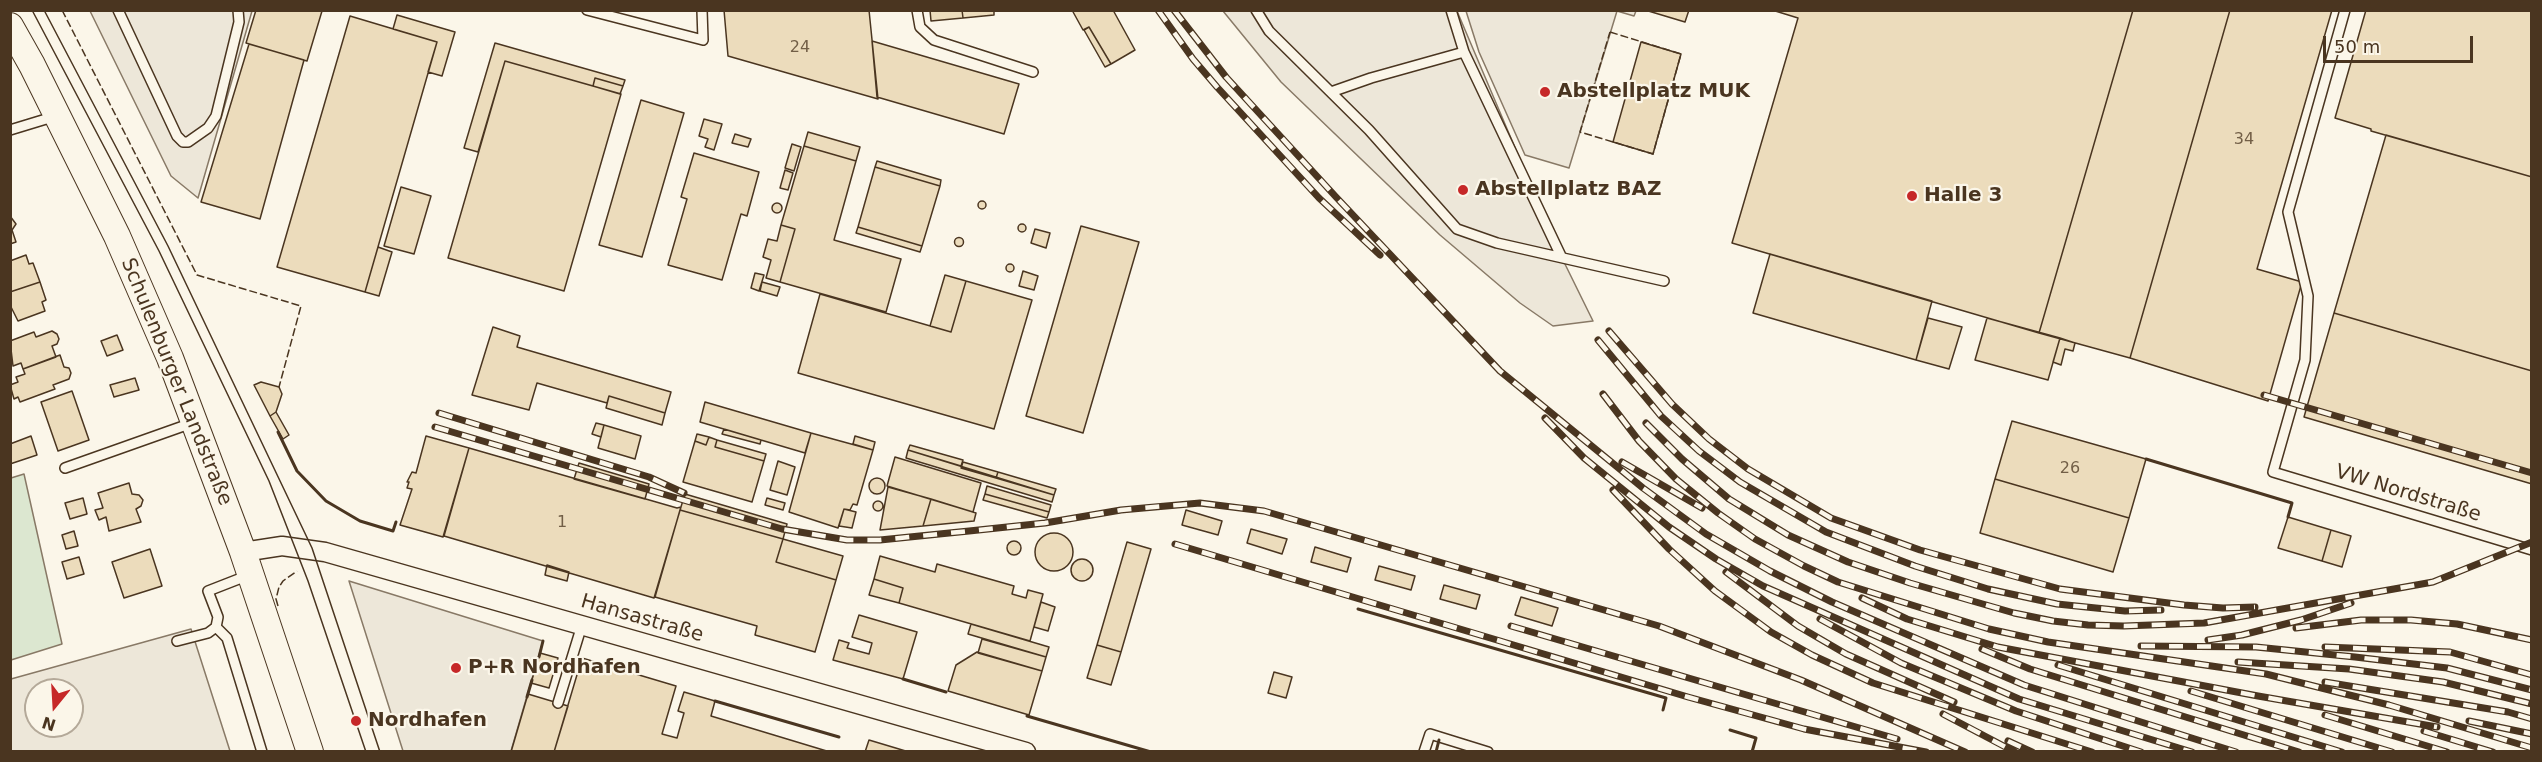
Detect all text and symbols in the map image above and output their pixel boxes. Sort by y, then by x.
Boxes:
scale bar [2326,24,2476,62]
text: 50 m [2334,36,2380,57]
house number: 24 [790,38,810,58]
place label: Abstellplatz MUK [1557,80,1750,104]
marker: Abstellplatz MUK [1538,85,1552,99]
house number: 34 [2234,130,2254,150]
place label: Abstellplatz BAZ [1475,178,1662,202]
marker: Abstellplatz BAZ [1456,183,1470,197]
place label: Halle 3 [1924,184,2002,208]
marker: Halle 3 [1905,189,1919,203]
street label: Schulenburger Landstraße [115,255,237,509]
house number: 26 [2060,459,2080,479]
street label: VW Nordstraße [2332,460,2484,528]
house number: 1 [557,513,567,533]
street label: Hansastraße [578,590,706,648]
place label: P+R Nordhafen [468,656,641,680]
marker: P+R Nordhafen [449,661,463,675]
north arrow [24,678,84,738]
place label: Nordhafen [368,709,487,733]
text: N [40,713,58,735]
marker: Nordhafen [349,714,363,728]

